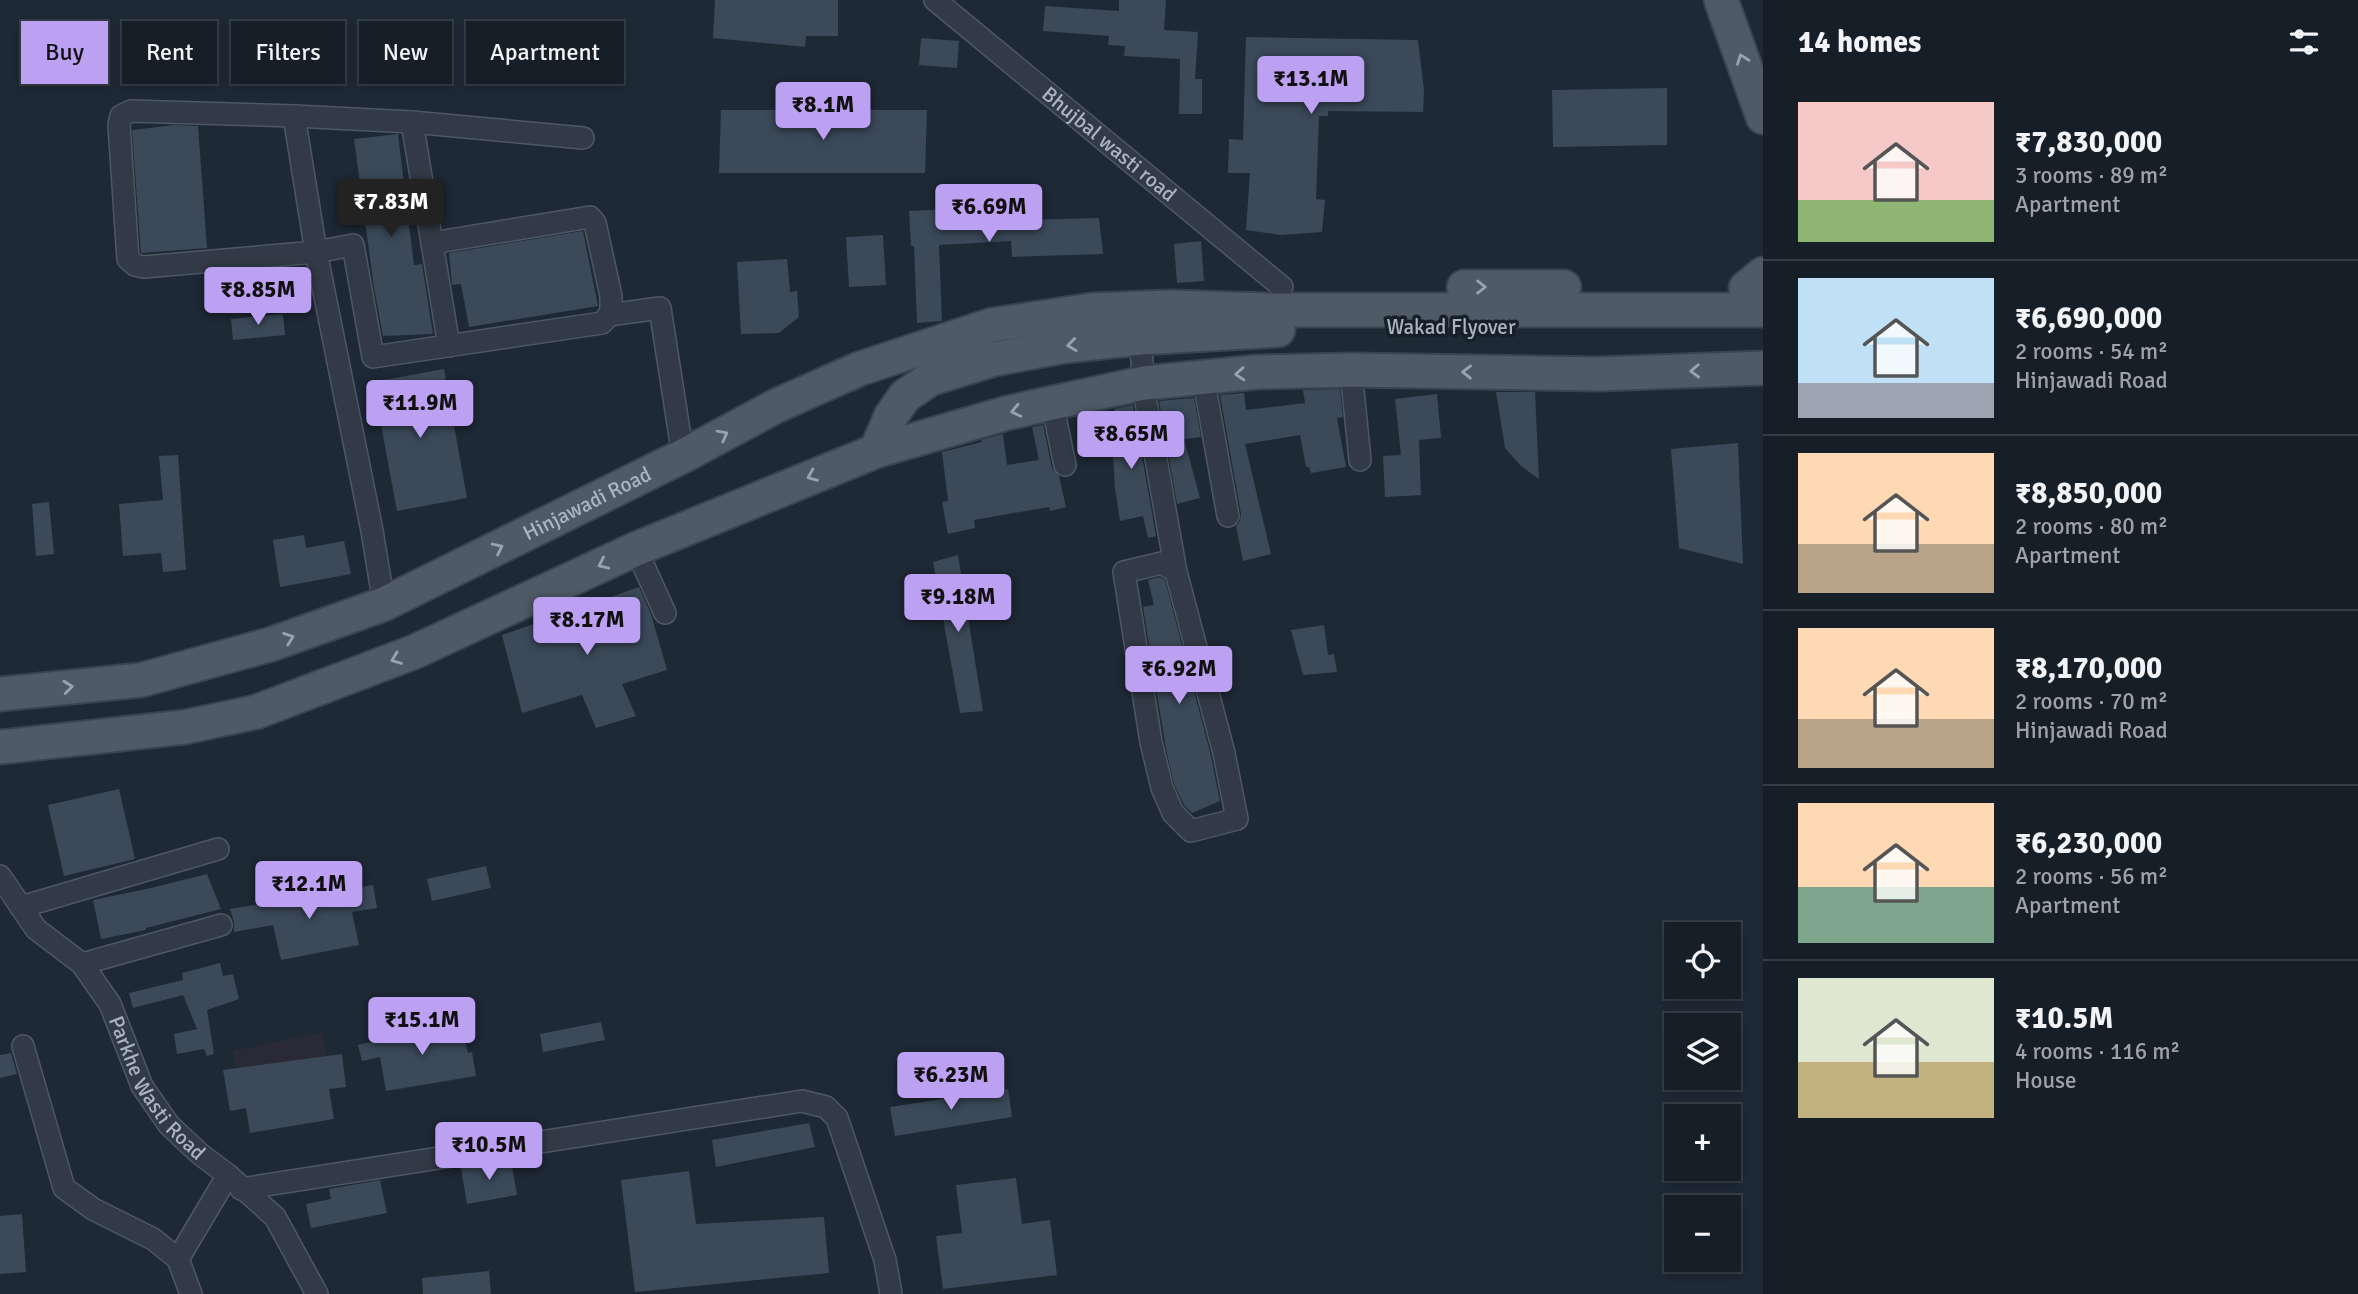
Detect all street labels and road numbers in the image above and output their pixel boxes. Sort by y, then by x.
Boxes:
street label: Bhujbal wasti road [1037,81,1182,207]
street label: Wakad Flyover [1386,314,1516,340]
street label: Hinjawadi Road [519,461,655,546]
street label: Parkhe Wasti Road [103,1012,211,1165]

